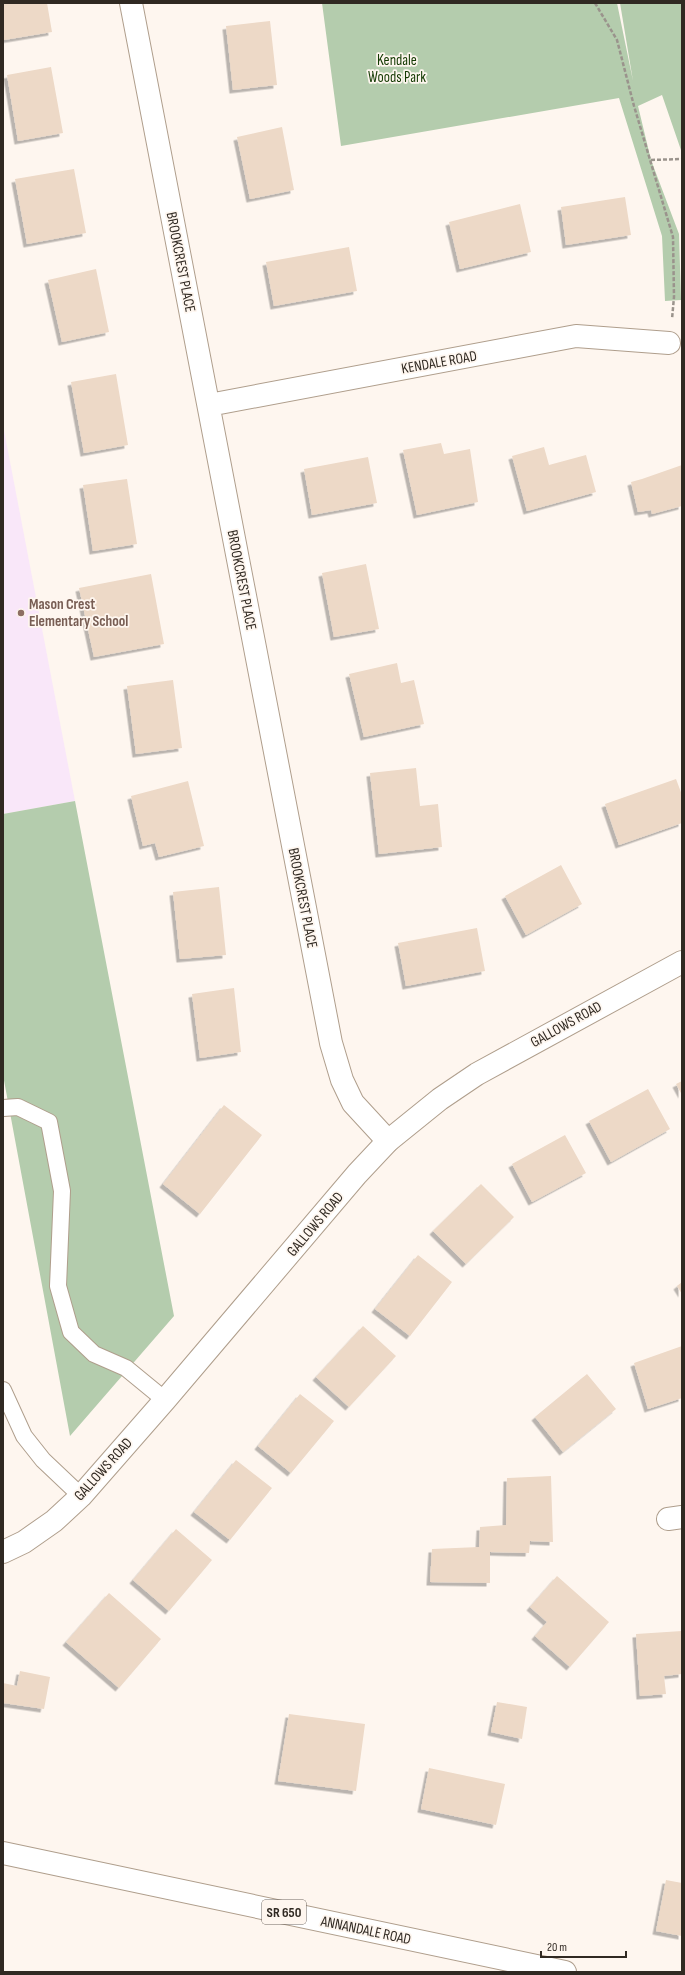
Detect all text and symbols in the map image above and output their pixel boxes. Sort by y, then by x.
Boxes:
park label: Kendale Woods Park [368,51,426,87]
street label: BROOKCREST PLACE [161,210,200,314]
street label: KENDALE ROAD [400,347,478,378]
street label: BROOKCREST PLACE [222,528,261,632]
place label: Mason Crest Elementary School [29,595,128,631]
marker: Mason Crest Elementary School [16,608,26,618]
street label: BROOKCREST PLACE [283,846,322,950]
street label: GALLOWS ROAD [527,997,605,1052]
street label: GALLOWS ROAD [283,1188,348,1261]
street label: GALLOWS ROAD [70,1434,137,1505]
road number: SR 650 [262,1900,306,1924]
street label: ANNANDALE ROAD [318,1911,413,1949]
scale bar [541,1933,626,1959]
text: 20 m [547,1940,567,1955]

